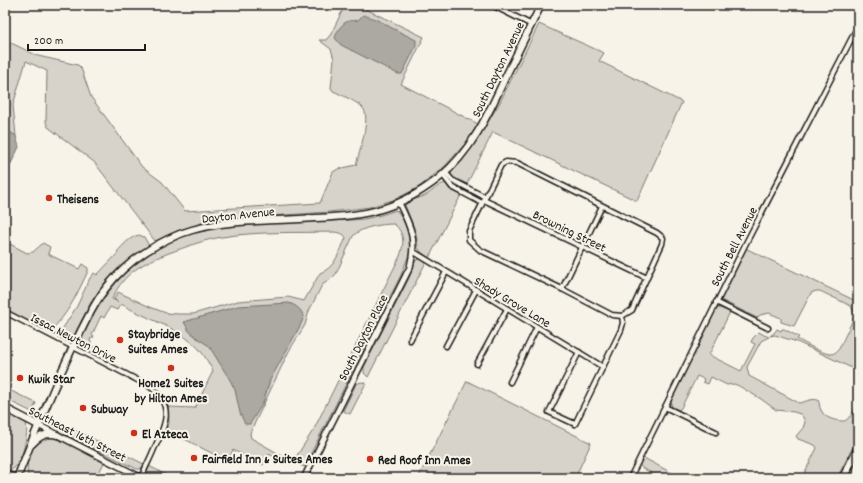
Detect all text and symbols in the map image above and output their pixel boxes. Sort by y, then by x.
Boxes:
street label: South Dayton Avenue [468,19,531,121]
scale bar [28,26,145,52]
text: 200 m [34,33,63,50]
place label: Theisens [57,191,99,210]
marker: Theisens [44,193,54,203]
street label: Dayton Avenue [201,203,276,230]
street label: South Bell Avenue [707,204,764,290]
street label: Browning Street [529,206,609,258]
street label: Shady Grove Lane [470,273,554,334]
street label: South Dayton Place [334,291,394,385]
street label: Issac Newton Drive [26,309,119,369]
place label: Staybridge Suites Ames [128,326,188,360]
marker: Staybridge Suites Ames [115,335,125,345]
marker: Home2 Suites by Hilton Ames [166,363,176,373]
place label: Kwik Star [28,371,76,390]
marker: Kwik Star [15,373,25,383]
place label: Home2 Suites by Hilton Ames [135,375,208,409]
place label: Subway [91,401,128,420]
street label: Southeast 16th Street [25,402,129,468]
marker: Subway [78,403,88,413]
place label: El Azteca [142,426,189,445]
marker: El Azteca [129,428,139,438]
place label: Fairfield Inn & Suites Ames [202,451,333,470]
place label: Red Roof Inn Ames [378,452,471,471]
marker: Fairfield Inn & Suites Ames [189,453,199,463]
marker: Red Roof Inn Ames [365,454,375,464]

